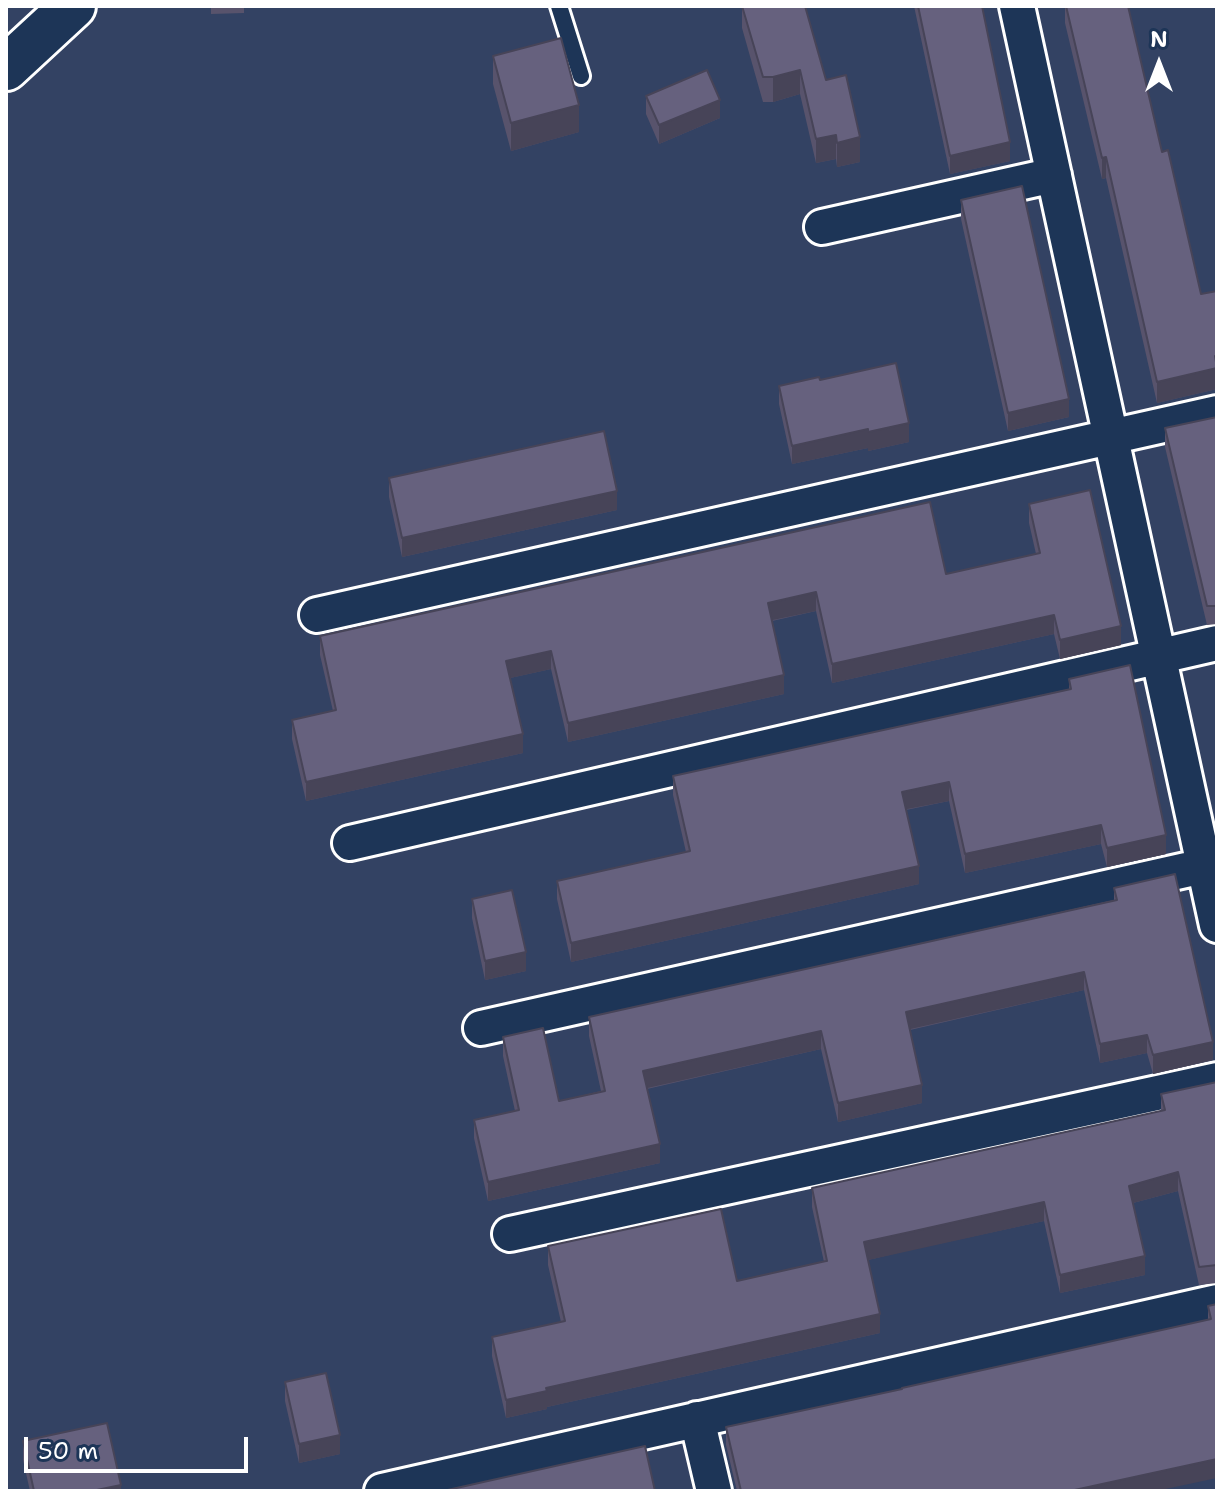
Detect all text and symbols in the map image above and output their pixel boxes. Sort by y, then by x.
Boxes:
north arrow [1119,24,1199,104]
text: N [1150,25,1168,54]
scale bar [28,1421,252,1471]
text: 50 m [38,1435,98,1467]

